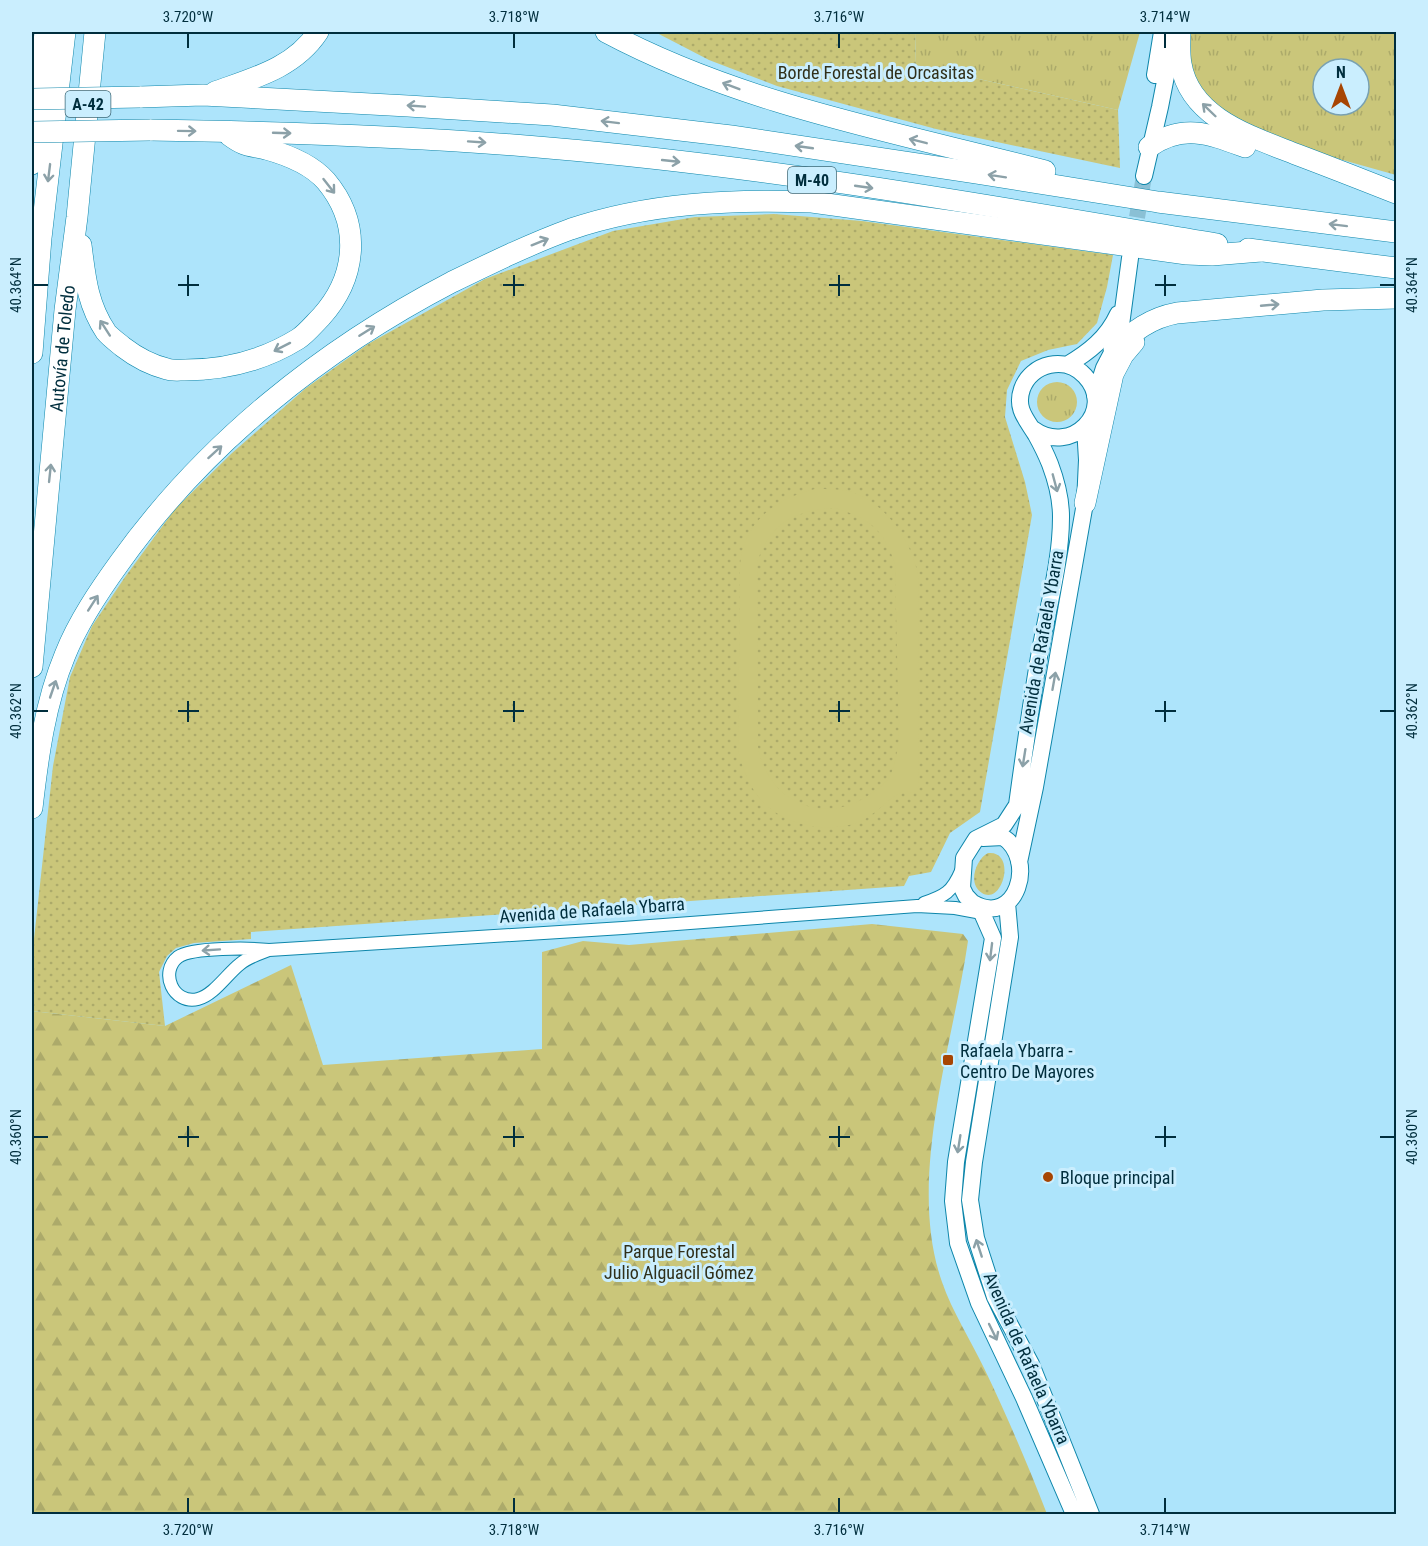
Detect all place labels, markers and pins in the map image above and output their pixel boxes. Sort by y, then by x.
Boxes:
place label: Rafaela Ybarra - Centro De Mayores [960,1040,1094,1082]
marker: Rafaela Ybarra - Centro De Mayores [941,1053,955,1067]
place label: Bloque principal [1060,1167,1175,1188]
marker: Bloque principal [1041,1170,1055,1184]

